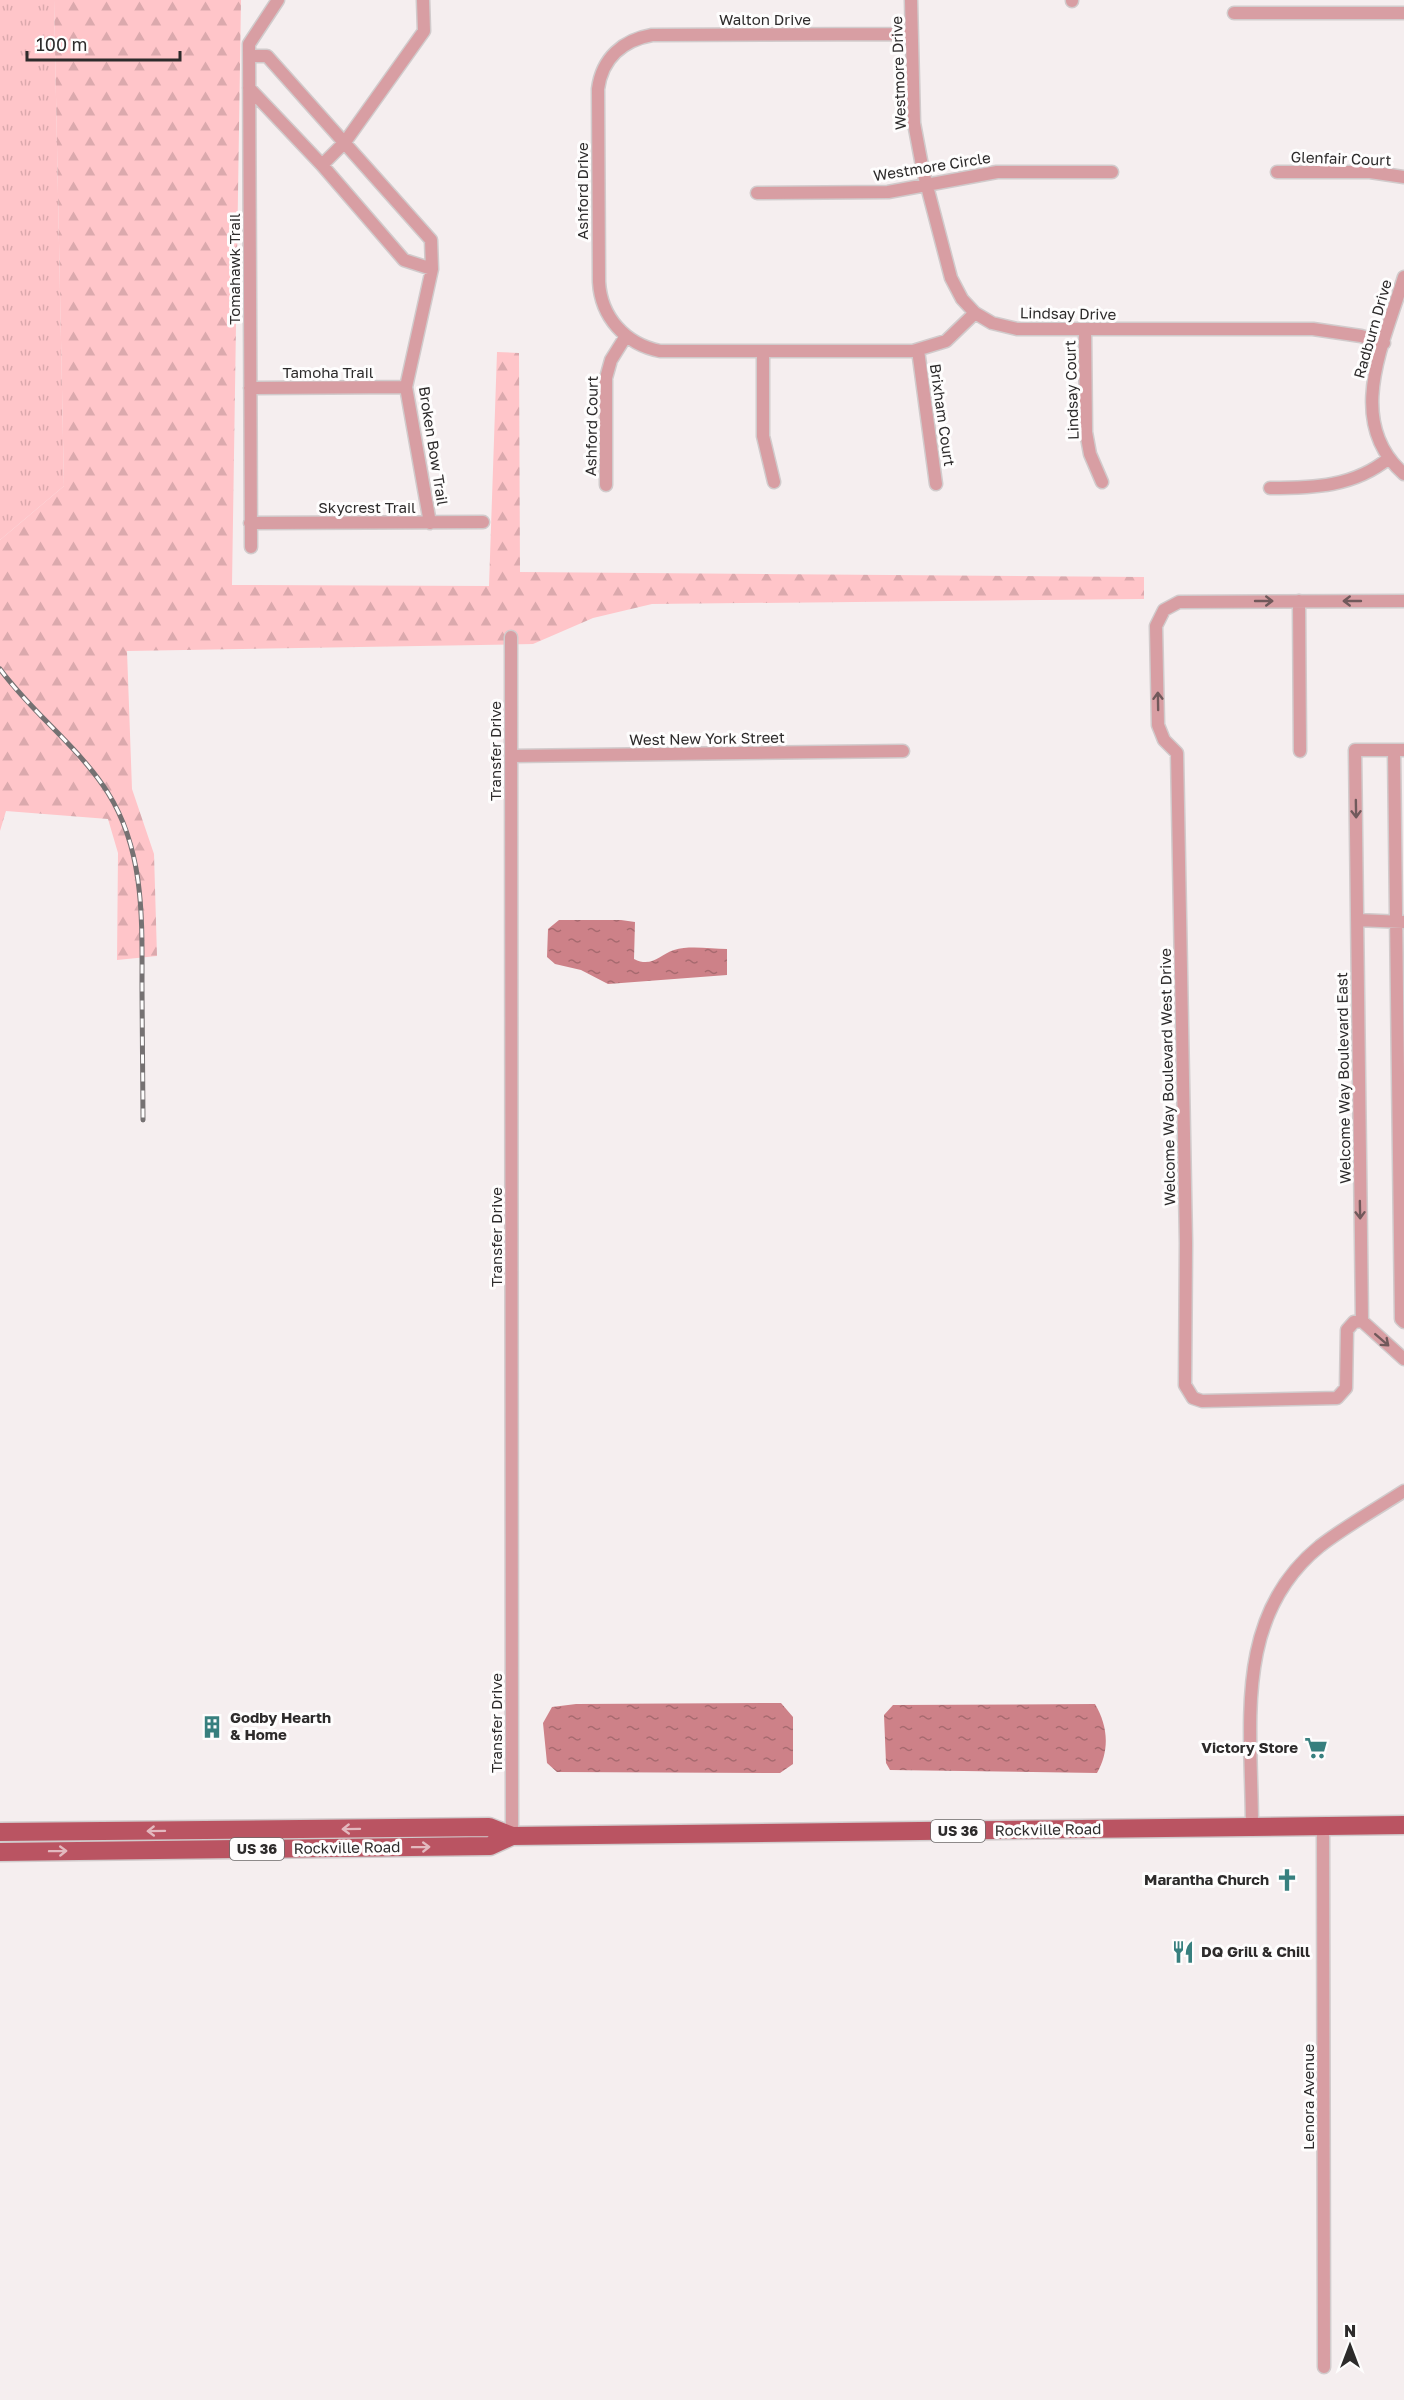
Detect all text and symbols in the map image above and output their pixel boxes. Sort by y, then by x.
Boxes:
street label: Walton Drive [719,10,811,28]
street label: Westmore Drive [887,15,909,130]
scale bar [27,24,180,62]
text: 100 m [36,33,87,55]
street label: Ashford Drive [573,142,591,240]
street label: Glenfair Court [1290,147,1392,169]
street label: Westmore Circle [872,148,992,184]
street label: Tomahawk Trail [225,213,243,325]
street label: Radburn Drive [1349,277,1395,380]
street label: Lindsay Drive [1020,303,1117,323]
street label: Lindsay Court [1060,340,1082,440]
street label: Brixham Court [927,362,959,467]
street label: Tamoha Trail [282,363,374,381]
street label: Ashford Court [581,376,601,476]
street label: Broken Bow Trail [416,385,452,507]
street label: Skycrest Trail [318,498,416,516]
one-way arrow [1253,595,1273,607]
one-way arrow [1342,595,1362,607]
one-way arrow [1152,692,1163,712]
street label: Transfer Drive [486,701,504,801]
street label: West New York Street [629,728,785,748]
one-way arrow [1350,798,1362,818]
street label: Welcome Way Boulevard West Drive [1156,948,1178,1206]
street label: Welcome Way Boulevard East [1332,972,1354,1184]
street label: Transfer Drive [487,1187,505,1287]
one-way arrow [1354,1199,1366,1219]
one-way arrow [1374,1333,1390,1347]
street label: Transfer Drive [487,1673,505,1773]
place label: Godby Hearth & Home [230,1708,331,1743]
building icon: Godby Hearth & Home [199,1714,225,1740]
supermarket icon: Victory Store [1303,1735,1329,1761]
place label: Victory Store [1201,1738,1298,1756]
street label: Rockville Road [994,1819,1102,1839]
road number: US 36 [931,1820,985,1842]
one-way arrow [341,1823,361,1834]
one-way arrow [146,1825,166,1837]
street label: Rockville Road [293,1837,401,1857]
road number: US 36 [230,1838,284,1860]
one-way arrow [411,1841,431,1853]
one-way arrow [48,1846,68,1857]
church icon: Marantha Church [1274,1867,1300,1893]
place label: Marantha Church [1144,1870,1269,1888]
restaurant icon: DQ Grill & Chill [1170,1939,1196,1965]
place label: DQ Grill & Chill [1201,1942,1310,1960]
street label: Lenora Avenue [1299,2044,1317,2150]
north arrow [1320,2316,1380,2376]
text: N [1344,2321,1356,2341]

